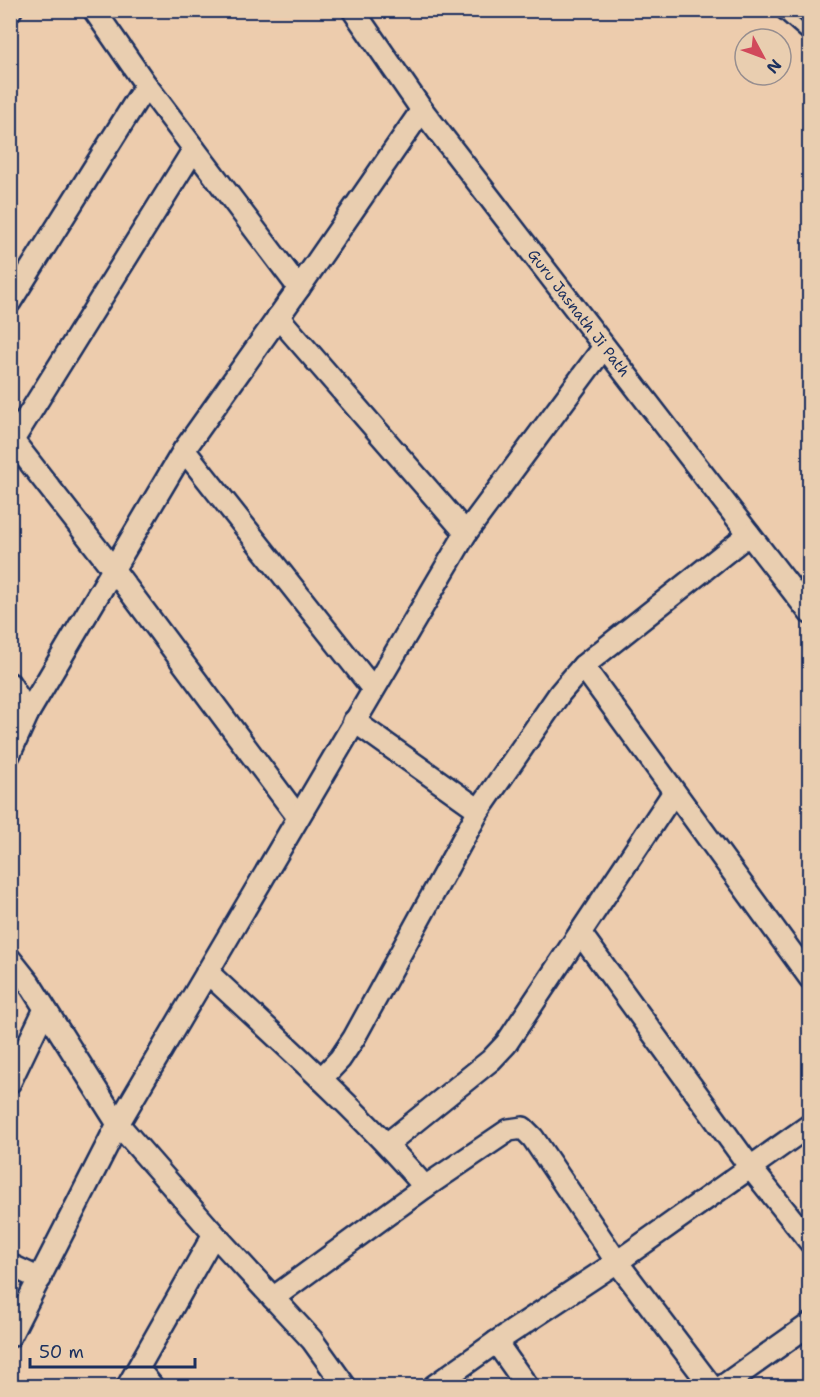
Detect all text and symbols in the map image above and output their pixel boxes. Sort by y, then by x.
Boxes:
north arrow [733,27,793,87]
text: N [762,55,786,78]
street label: Guru Jasnath Ji Path [523,245,634,381]
scale bar [30,1331,195,1369]
text: 50 m [39,1340,84,1364]

